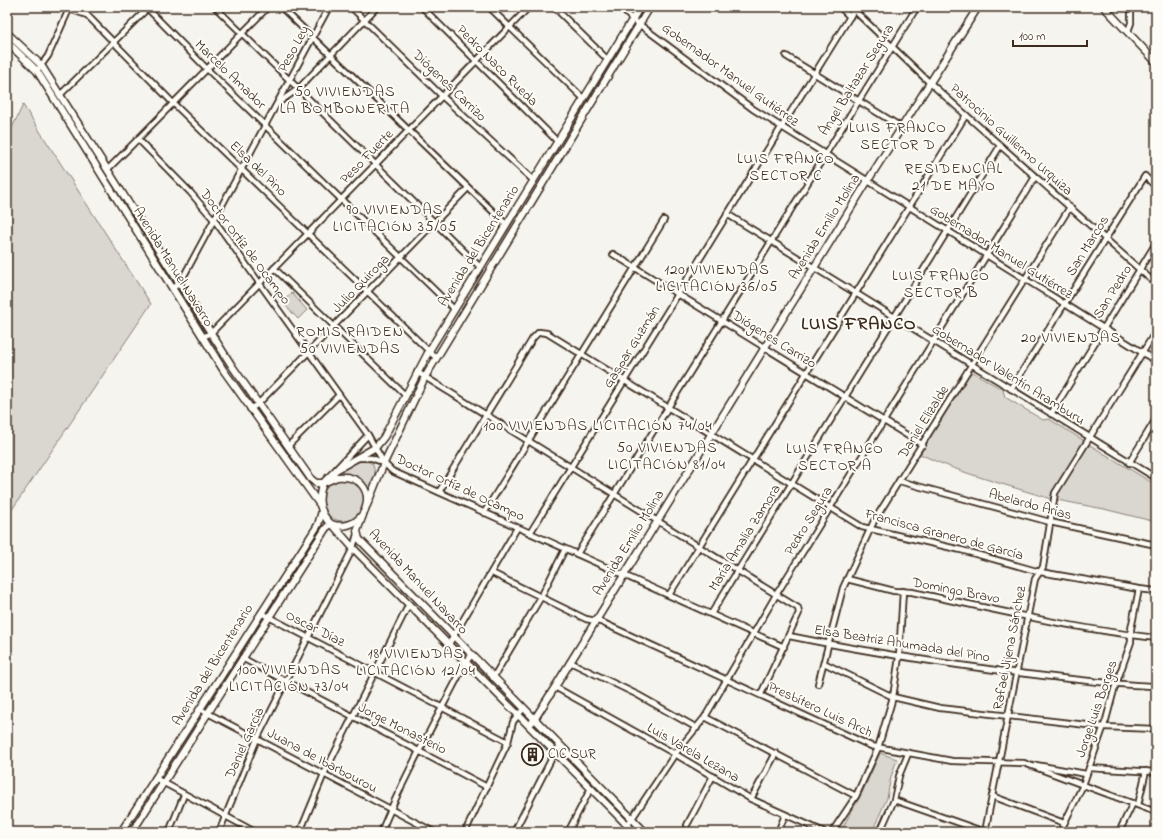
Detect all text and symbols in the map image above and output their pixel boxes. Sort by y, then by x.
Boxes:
street label: Gobernador Manuel Gutiérrez [657,18,803,132]
street label: Pedro Naco Rueda [451,20,543,112]
street label: Ángel Baltazar Segura [813,20,901,140]
street label: Peso Ley [273,22,316,77]
scale bar [1013,22,1087,48]
text: 100 m [1019,28,1046,46]
street label: Marcelo Amador [189,35,271,115]
street label: Diógenes Carrizo [406,44,491,128]
street label: Patrocinio Guillermo Urquiza [945,79,1077,201]
district label: 50 VIVIENDAS LA BOMBONERITA [280,81,410,120]
district label: LUIS FRANCO SECTOR D [849,117,947,156]
street label: Peso Fuerte [335,124,399,189]
street label: Elsa del Pino [224,136,292,202]
district label: LUIS FRANCO SECTOR C [737,148,835,187]
district label: RESIDENCIAL 21 DE MAYO [905,158,1003,197]
street label: Avenida Emilio Molina [784,170,866,284]
street label: Avenida del Bicentenario [433,181,525,311]
street label: Doctor Ortíz de Ocampo [194,184,296,309]
district label: 90 VIVIENDAS LICITACIÓN 35/05 [333,199,457,238]
street label: Gobernador Manuel Gutiérrez [925,199,1077,305]
street label: Avenida Manuel Navarro [128,203,218,331]
street label: San Marcos [1061,212,1115,280]
street label: Julio Quiroga [327,250,395,319]
district label: 120 VIVIENDAS LICITACIÓN 36/05 [656,259,778,298]
street label: San Pedro [1088,261,1138,323]
district label: LUIS FRANCO SECTOR B [892,265,990,304]
street label: Gaspar Guzmán [598,302,666,392]
street label: Diógenes Carrizo [726,305,820,375]
district label: LUIS FRANCO [801,312,917,338]
street label: Gobernador Valentín Aramburu [927,319,1089,431]
district label: ROMIS RAIDEN 50 VIVIENDAS [296,321,404,360]
district label: 20 VIVIENDAS [1021,327,1121,349]
street label: Daniel Elizalde [893,381,955,463]
district label: 100 VIVIENDAS LICITACIÓN 74/04 [483,415,713,437]
district label: 50 VIVIENDAS LICITACIÓN 81/04 [608,437,726,476]
district label: LUIS FRANCO SECTOR A [786,438,884,477]
street label: Doctor Ortíz de Ocampo [391,448,528,527]
street label: María Amalia Zamora [704,480,786,596]
street label: Pedro Segura [779,482,839,560]
street label: Abelardo Arias [986,484,1074,526]
street label: Avenida Emilio Molina [588,486,670,600]
street label: Francisca Granero de García [861,503,1026,566]
street label: Avenida Manuel Navarro [363,524,473,640]
street label: Domingo Bravo [909,572,1002,611]
street label: Rafael Jijena Sánchez [988,584,1032,712]
street label: Avenida del Bicentenario [167,600,259,730]
street label: Oscar Díaz [282,605,348,653]
street label: Elsa Beatriz Ahumada del Pino [813,620,991,668]
district label: 18 VIVIENDAS LICITACIÓN 12/04 [356,643,476,682]
street label: Jorge Luis Borges [1071,658,1124,761]
district label: 100 VIVIENDAS LICITACIÓN 73/04 [229,659,349,698]
street label: Presbítero Luis Arch [764,677,876,743]
street label: Jorge Monasterio [354,698,450,761]
street label: Daniel García [219,704,270,783]
street label: Luis Varela Lezana [643,718,743,788]
street label: Juana de Ibarbourou [263,723,381,799]
building icon: CIC SUR [519,741,545,767]
place label: CIC SUR [548,744,596,765]

